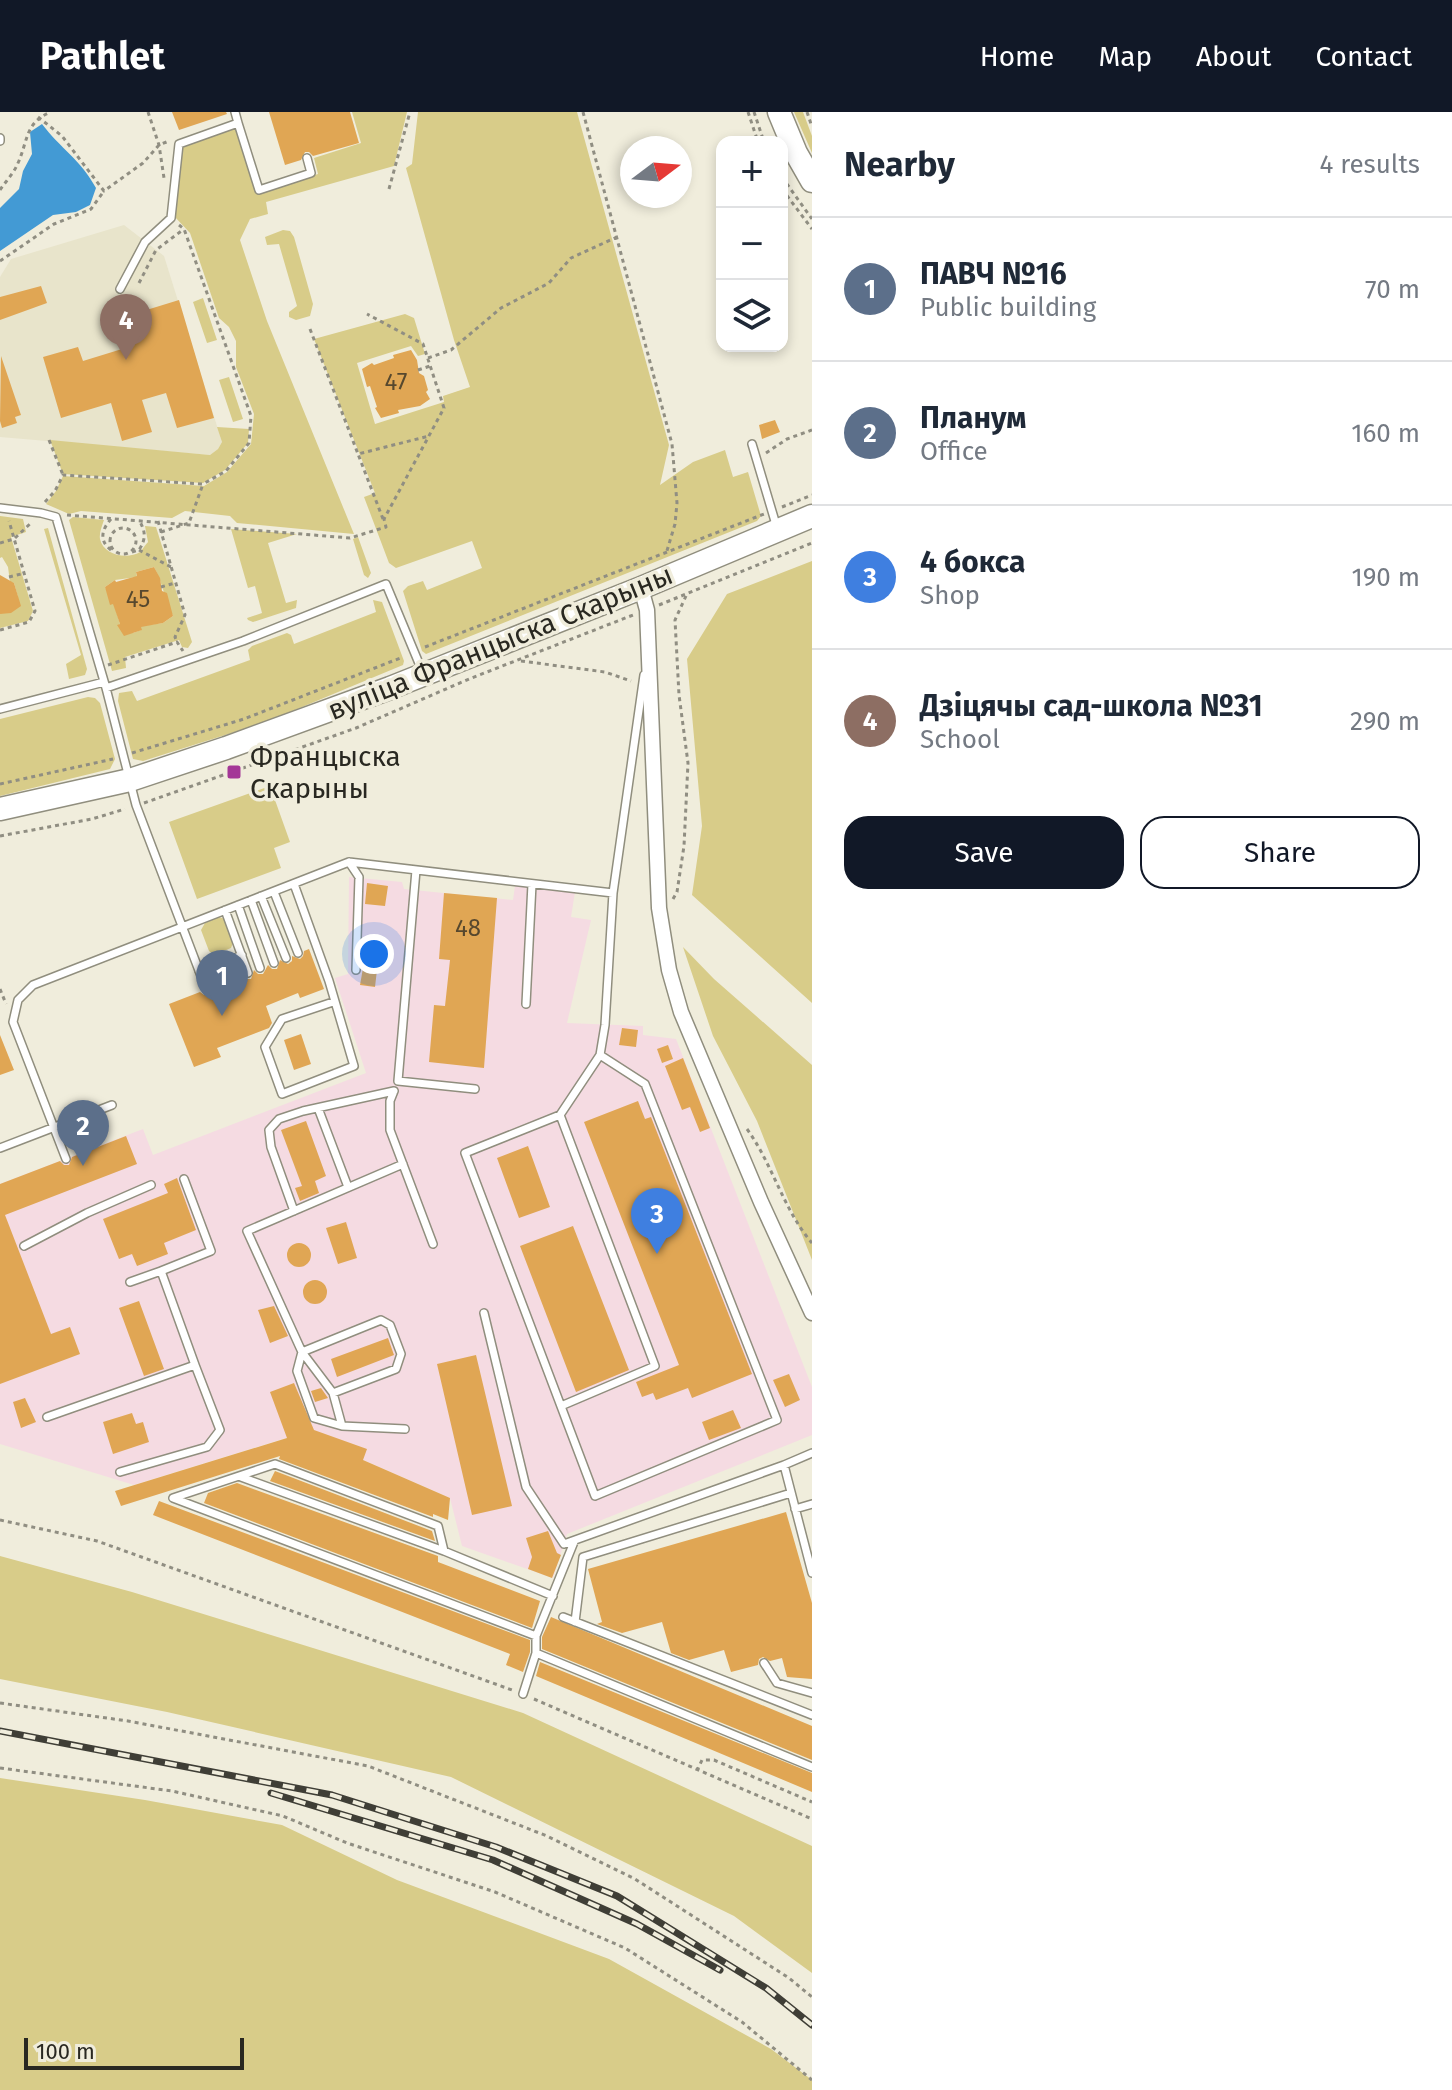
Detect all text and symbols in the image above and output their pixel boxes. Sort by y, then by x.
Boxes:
text: Pathlet [40,33,165,79]
text: Home [980,40,1054,73]
text: Map [1098,40,1152,73]
text: About [1196,40,1271,73]
text: Contact [1315,40,1412,73]
north arrow [620,136,692,208]
map controls [716,136,788,352]
button: + [716,136,788,208]
text: Nearby [844,144,955,185]
text: 4 results [1319,149,1420,180]
button: − [716,208,788,280]
text: ПАВЧ №16 [920,256,1067,292]
text: 1 [864,274,876,305]
text: 70 m [1365,274,1420,305]
button: layers [716,280,788,352]
text: Public building [920,292,1096,323]
pin: 4 [100,294,152,360]
house number: 47 [385,368,407,396]
text: Планум [920,400,1027,436]
text: 2 [863,418,877,449]
text: 160 m [1351,418,1420,449]
text: Office [920,436,988,467]
text: 4 бокса [920,544,1025,580]
street label: вуліца Францыска Скарыны [323,558,677,727]
text: 3 [863,562,877,593]
text: 190 m [1351,562,1420,593]
text: Shop [920,580,980,611]
house number: 45 [126,585,150,613]
text: Дзіцячы сад-школа №31 [920,688,1263,724]
text: 4 [863,706,877,737]
text: 290 m [1350,706,1420,737]
text: School [920,724,1000,755]
place label: Францыска Скарыны [250,740,401,805]
marker: Францыска Скарыны [225,763,243,781]
button: Save [844,816,1124,889]
button: Share [1140,816,1420,889]
house number: 48 [455,914,481,942]
your location [354,934,394,974]
pin: 1 [196,950,248,1016]
pin: 2 [57,1100,109,1166]
pin: 3 [631,1188,683,1254]
scale bar [24,2034,244,2070]
text: 100 m [36,2038,95,2065]

